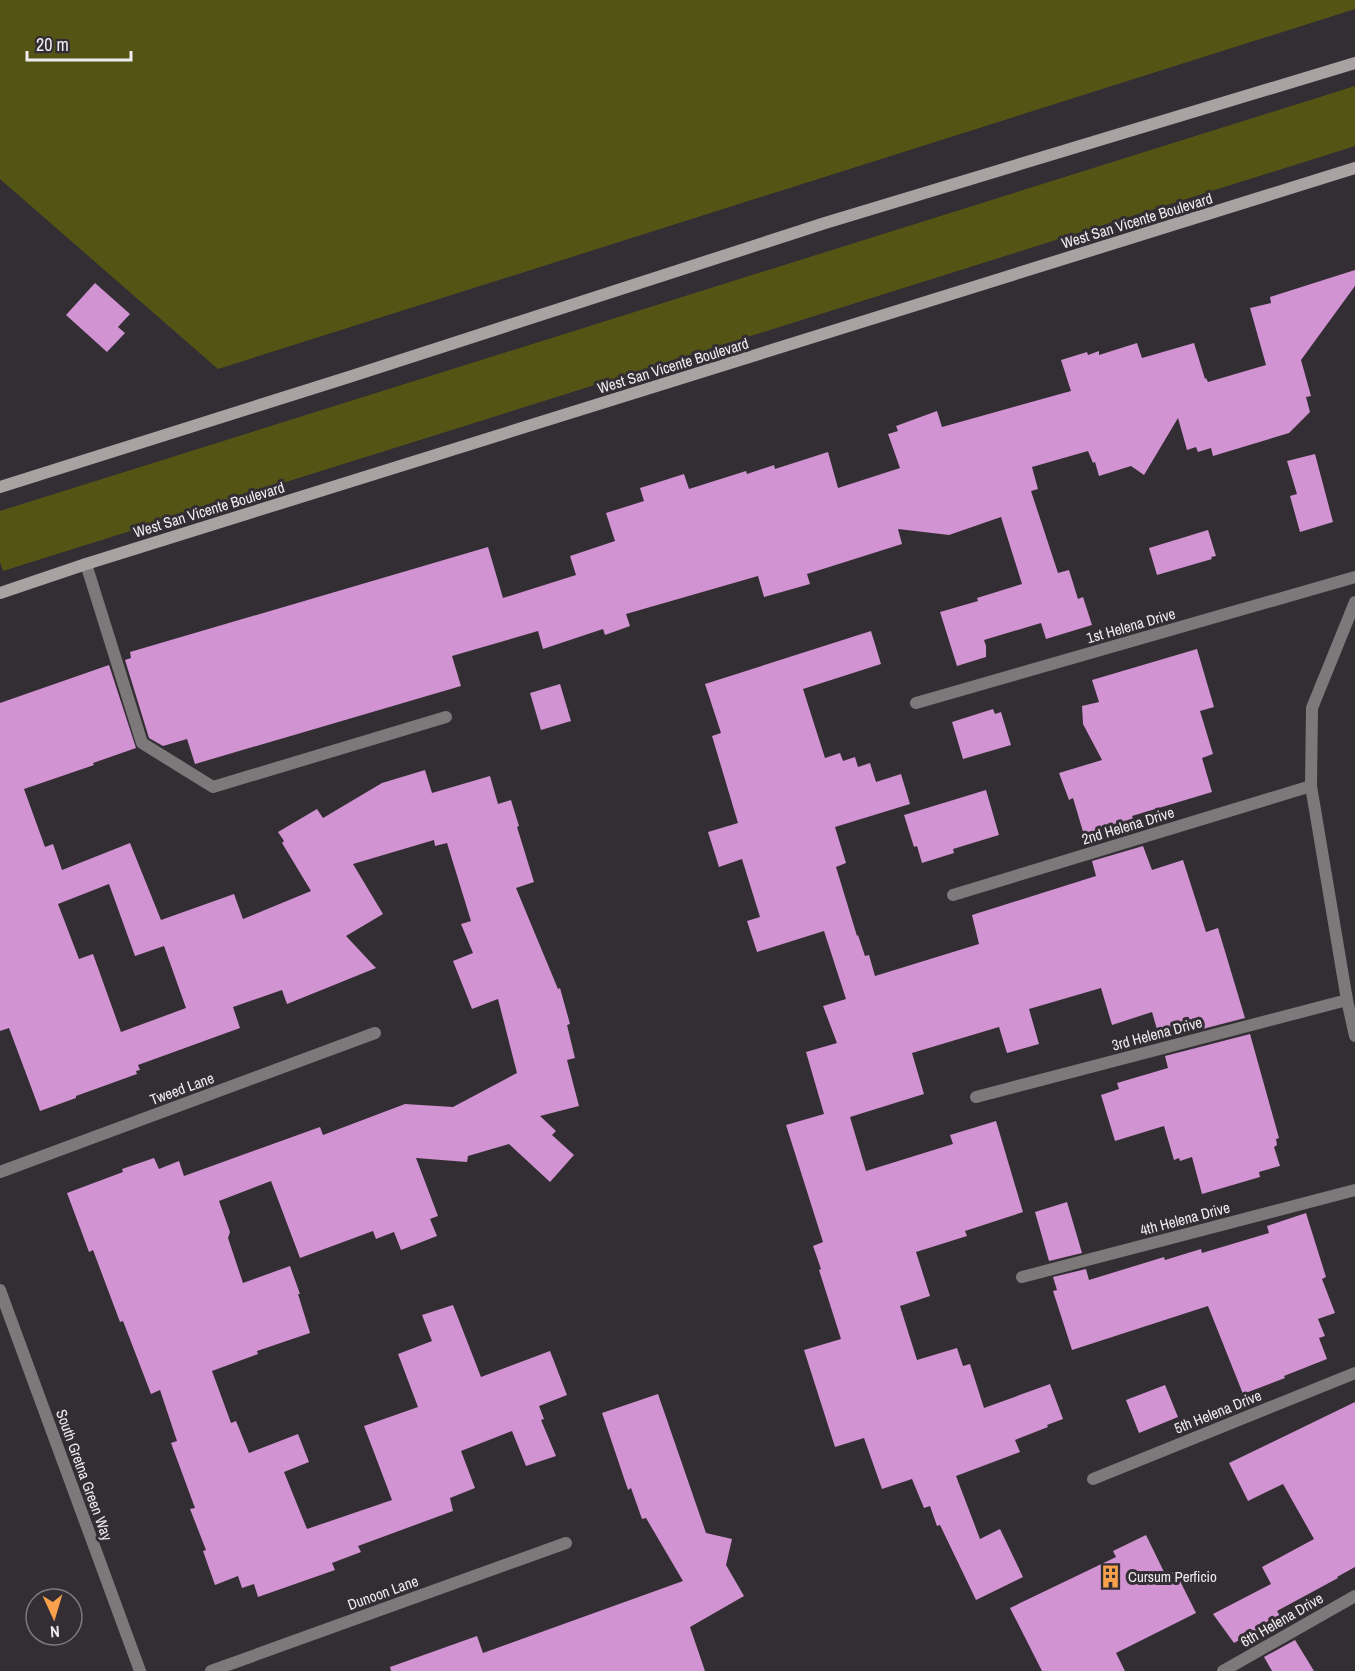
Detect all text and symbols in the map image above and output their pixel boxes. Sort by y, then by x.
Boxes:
scale bar [27,24,130,62]
text: 20 m [36,32,69,57]
street label: West San Vicente Boulevard [1059,188,1215,253]
street label: West San Vicente Boulevard [595,333,751,398]
street label: West San Vicente Boulevard [131,477,287,542]
street label: 1st Helena Drive [1084,603,1178,648]
street label: 2nd Helena Drive [1079,801,1177,850]
street label: 3rd Helena Drive [1109,1011,1205,1056]
street label: Tweed Lane [147,1067,217,1110]
street label: 4th Helena Drive [1138,1196,1232,1241]
street label: 5th Helena Drive [1171,1384,1265,1439]
street label: South Gretna Green Way [51,1406,118,1544]
building icon: Cursum Perficio [1097,1564,1123,1590]
place label: Cursum Perficio [1128,1566,1217,1587]
street label: Dunoon Lane [345,1570,421,1615]
north arrow [24,1587,84,1647]
street label: 6th Helena Drive [1237,1587,1327,1652]
text: N [50,1621,61,1643]

